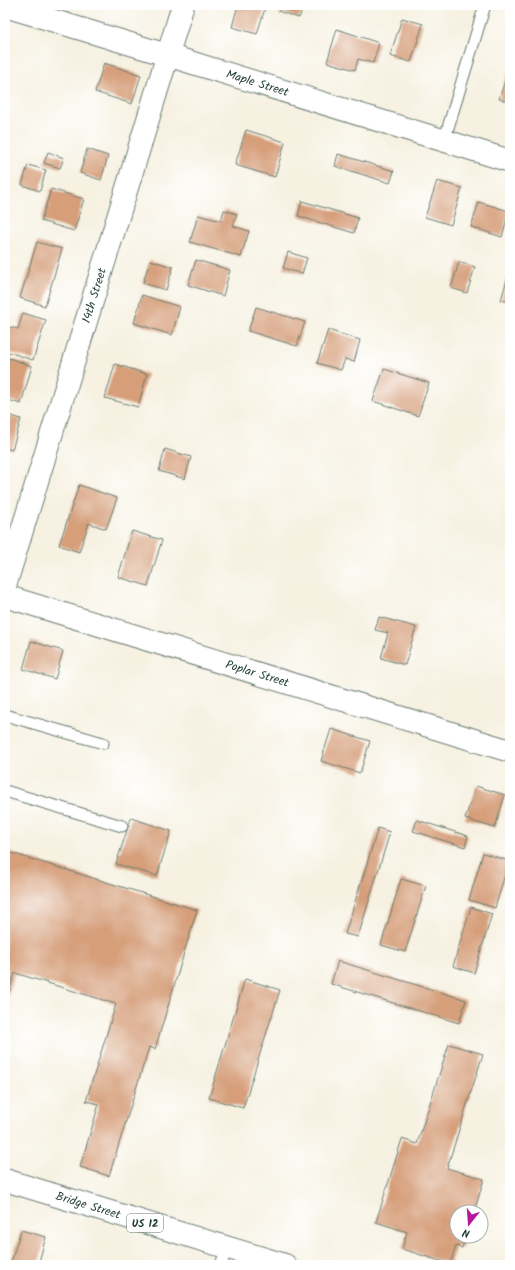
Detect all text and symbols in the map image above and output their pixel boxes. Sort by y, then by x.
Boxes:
street label: Maple Street [224,65,291,102]
street label: 14th Street [77,265,112,325]
street label: Poplar Street [223,655,292,693]
street label: Bridge Street [53,1187,123,1225]
north arrow [449,1204,489,1244]
road number: US 12 [127,1214,163,1232]
text: N [460,1223,472,1242]

